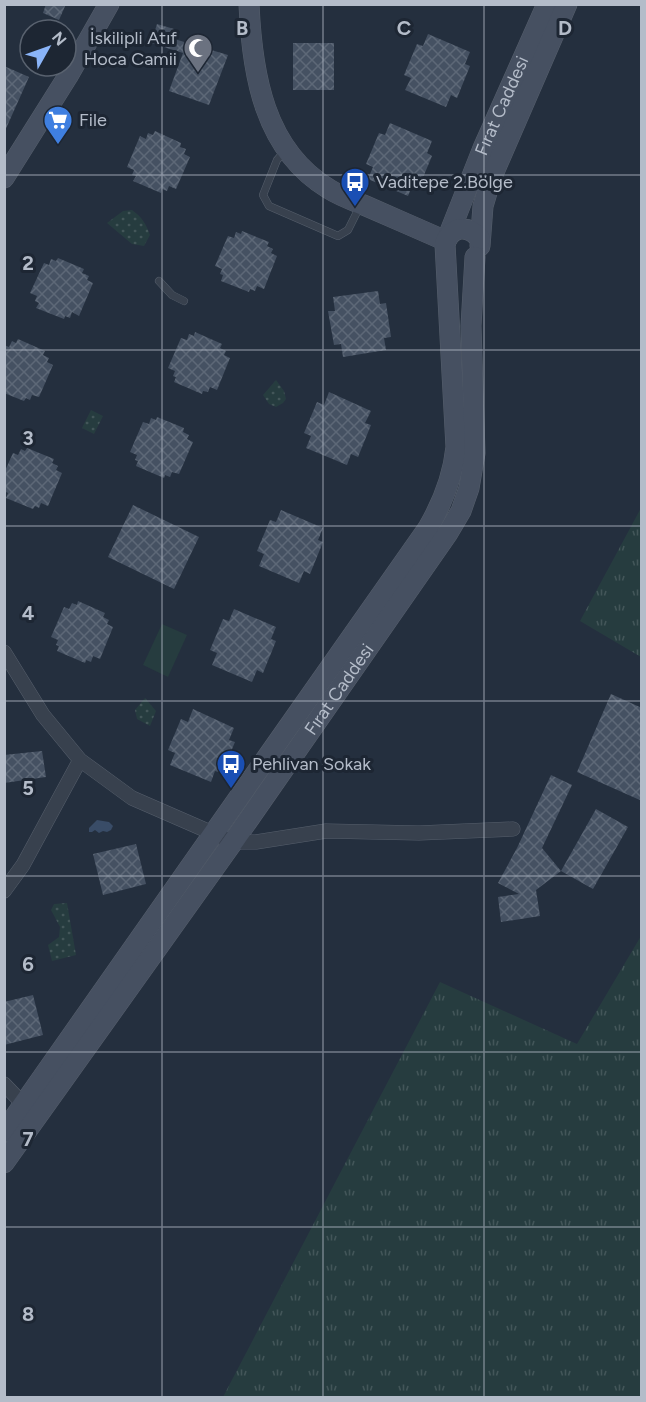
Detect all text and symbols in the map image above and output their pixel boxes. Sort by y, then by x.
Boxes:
text: B [236,16,248,40]
text: C [397,16,411,40]
text: D [558,16,572,40]
north arrow [18,18,78,78]
place label: İskilipli Atıf Hoca Camii [84,27,177,70]
text: N [48,28,70,50]
mosque icon: İskilipli Atıf Hoca Camii [182,32,214,74]
street label: Fırat Caddesi [470,53,533,159]
supermarket icon: File [42,104,74,146]
place label: File [79,109,107,131]
bus stop icon: Vaditepe 2.Bölge [339,166,371,208]
place label: Vaditepe 2.Bölge [376,171,513,193]
text: 2 [22,251,34,275]
text: 3 [22,426,34,450]
text: 4 [22,601,35,625]
street label: Fırat Caddesi [300,640,378,739]
bus stop icon: Pehlivan Sokak [215,748,247,790]
place label: Pehlivan Sokak [252,753,371,775]
text: 5 [22,776,34,800]
text: 6 [22,952,34,976]
text: 7 [22,1127,34,1151]
text: 8 [22,1302,34,1326]

